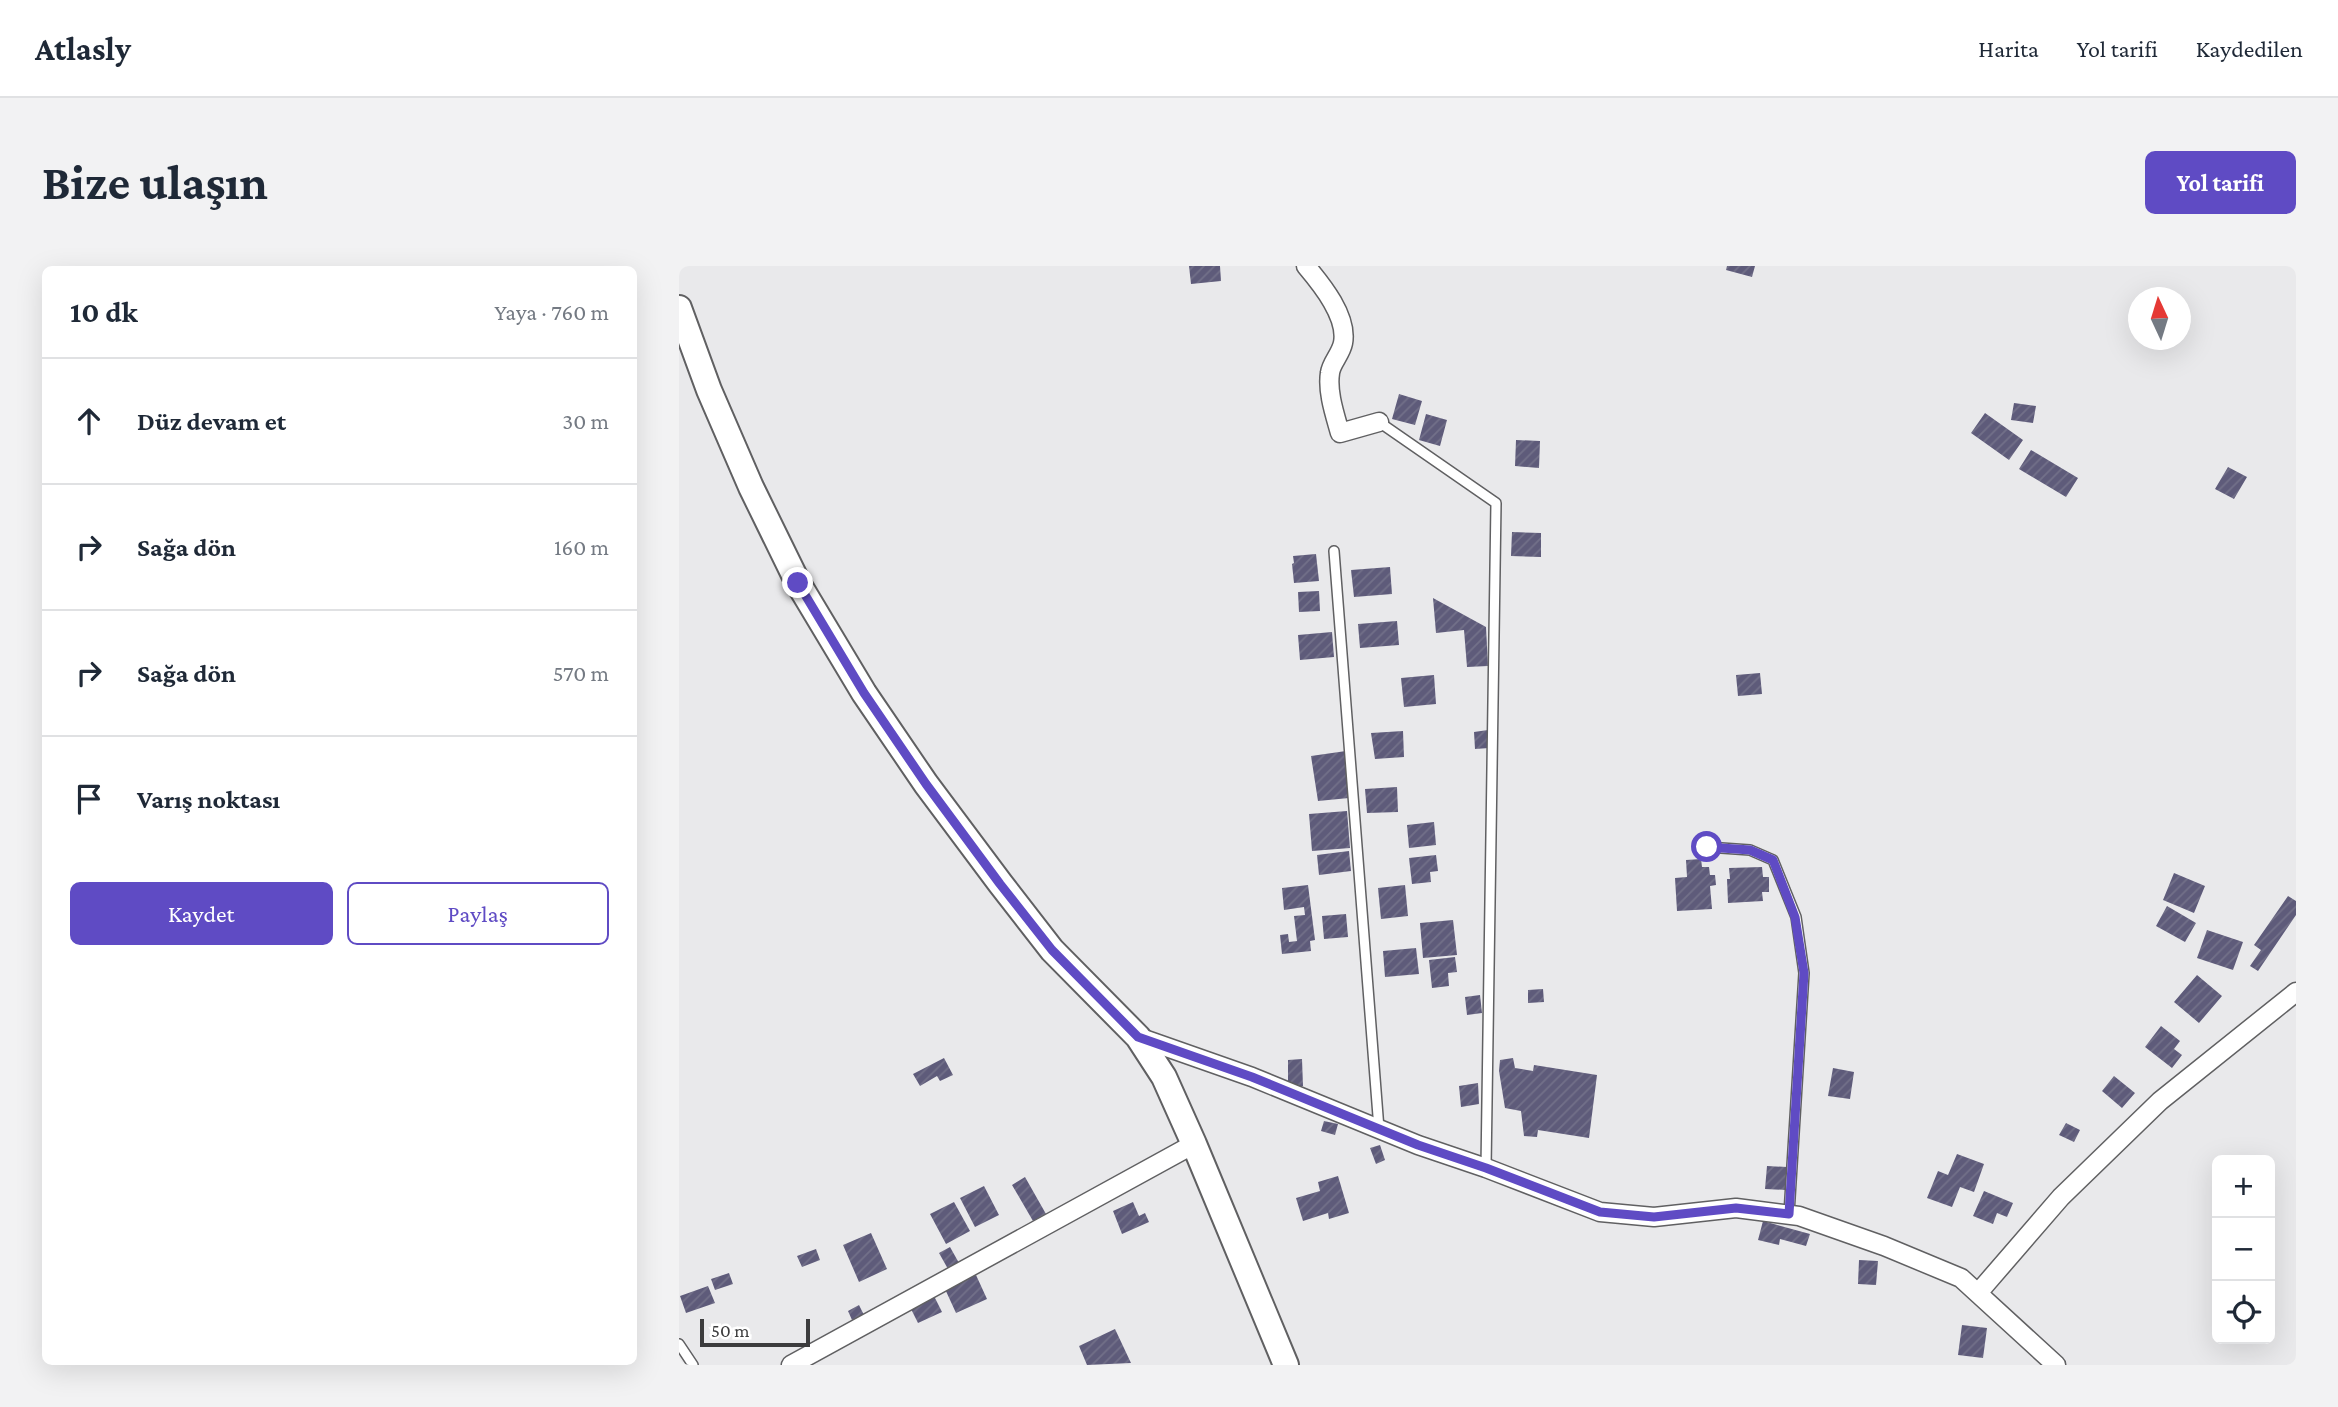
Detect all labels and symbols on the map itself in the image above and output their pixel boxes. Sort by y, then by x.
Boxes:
north arrow [2128,287,2191,350]
route end [782,567,813,598]
route start [1691,831,1722,862]
scale bar [700,1316,810,1348]

